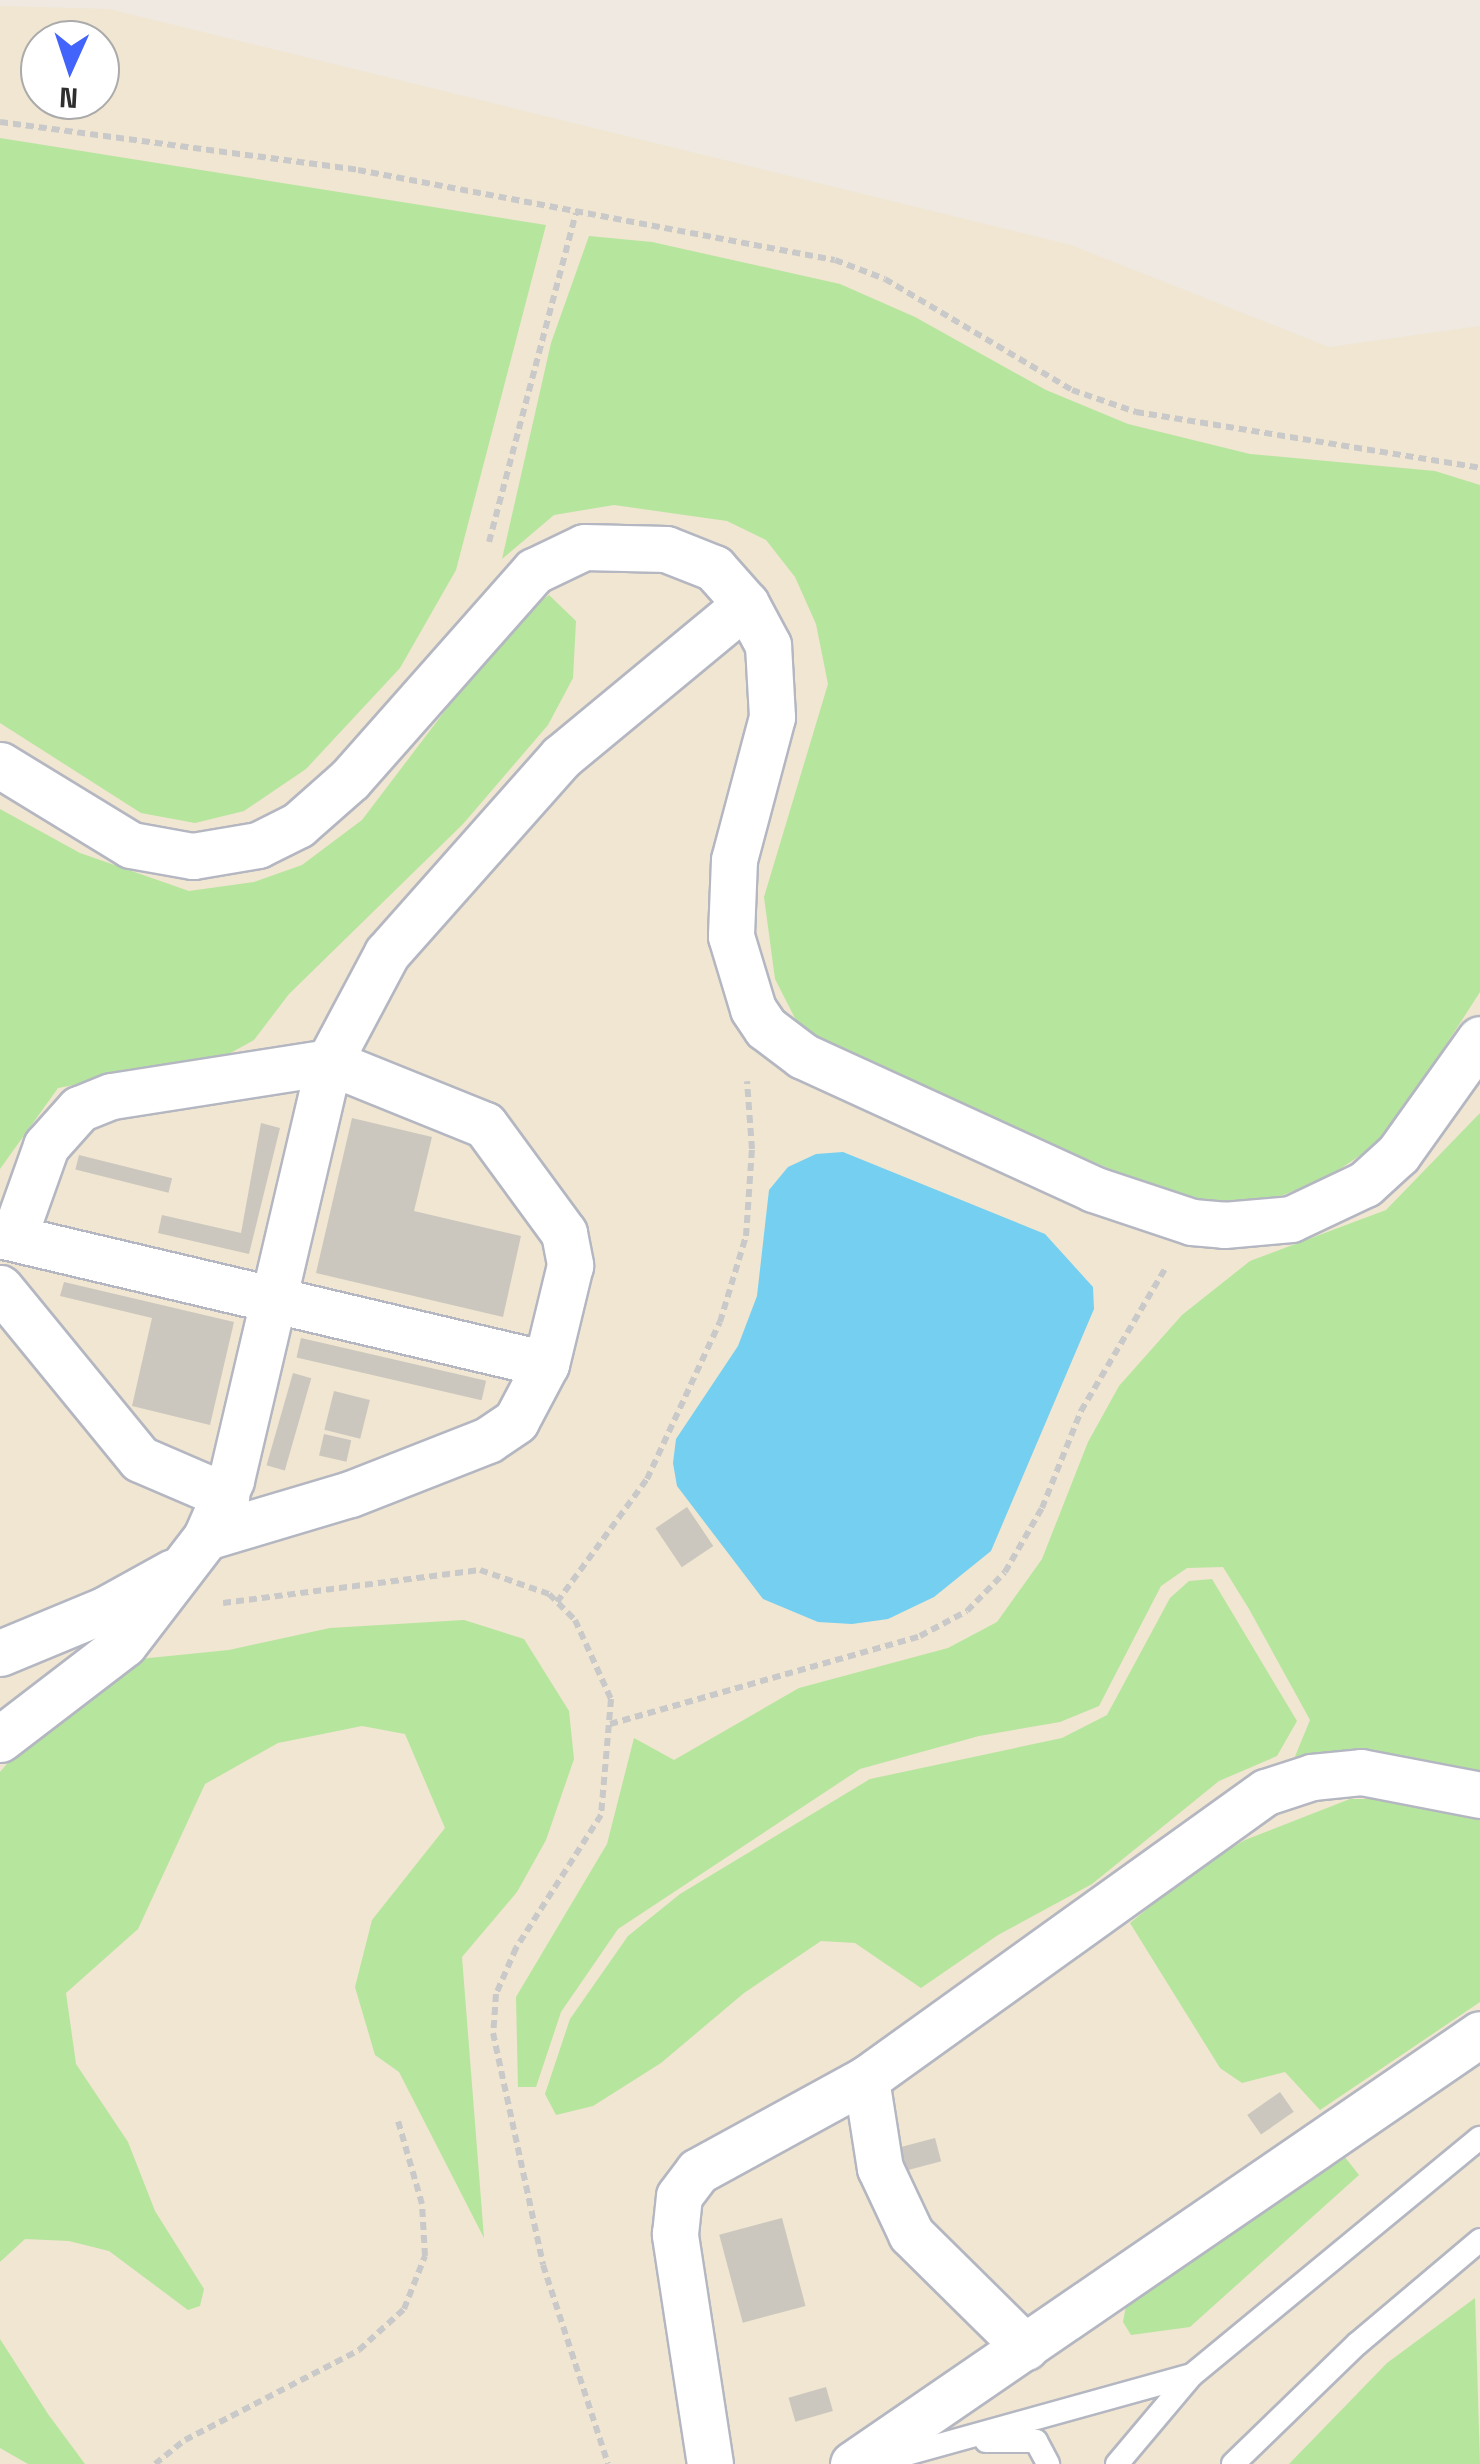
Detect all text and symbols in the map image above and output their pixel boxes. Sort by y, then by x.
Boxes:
north arrow [20,20,120,120]
text: N [58,79,79,116]

